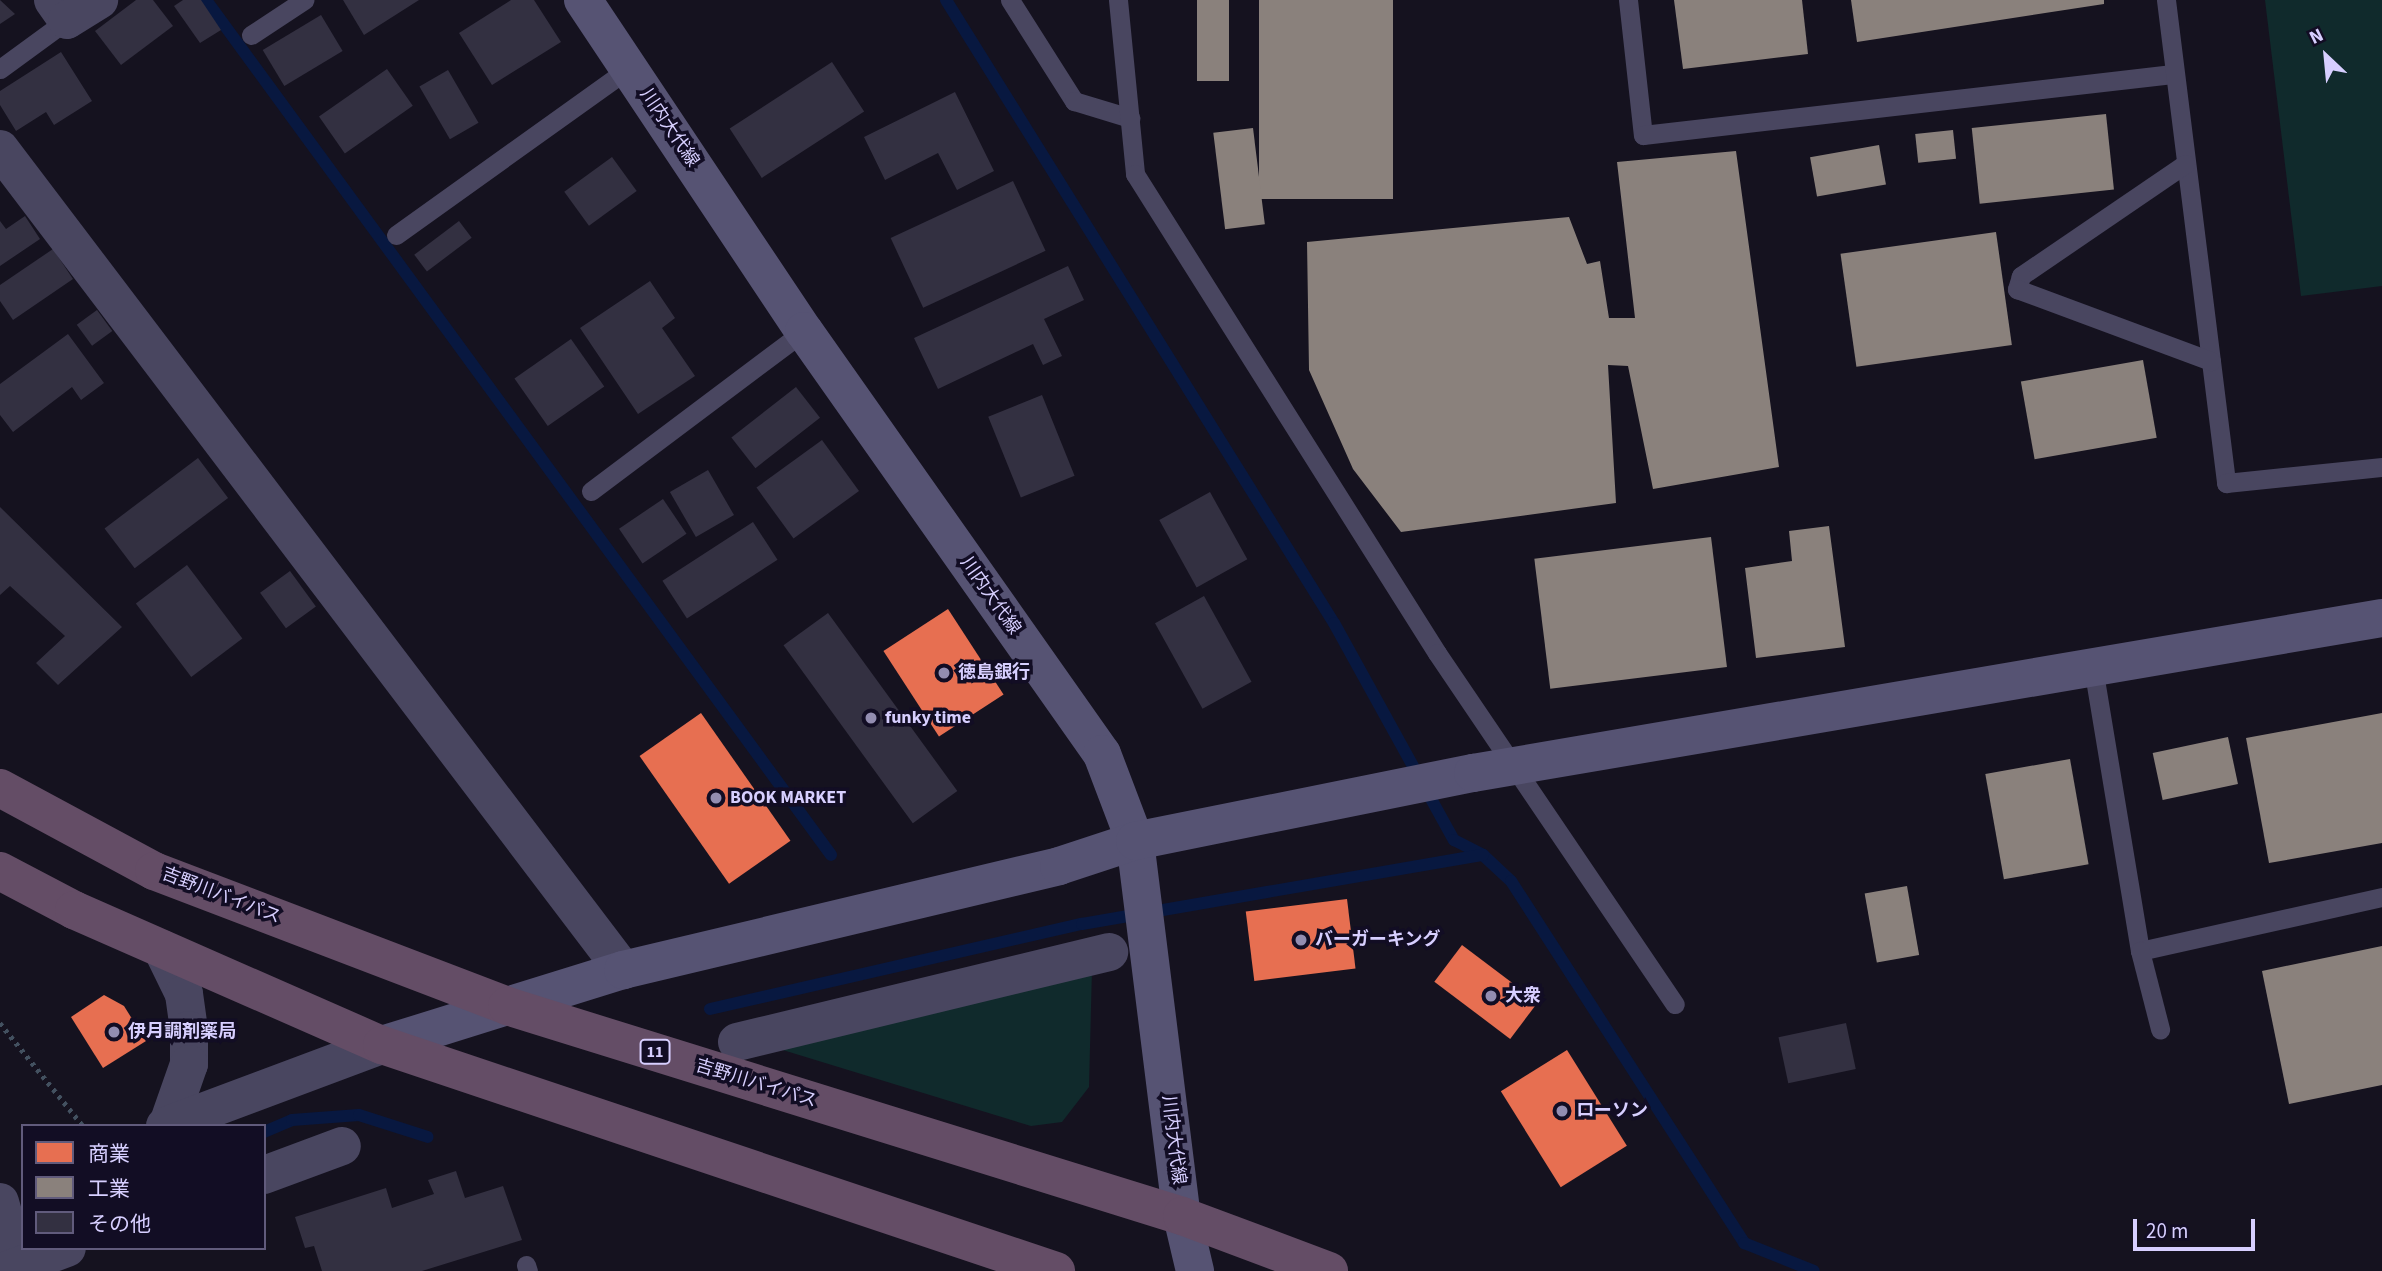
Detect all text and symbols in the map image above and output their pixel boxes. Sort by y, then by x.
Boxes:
north arrow [2291,21,2361,91]
text: N [2305,22,2328,52]
street label: 川内大代線 [635,85,703,171]
street label: 川内大代線 [955,553,1025,639]
place label: 徳島銀行 [958,662,1030,684]
marker: 徳島銀行 [936,665,952,681]
place label: funky time [885,707,971,729]
marker: funky time [863,710,879,726]
place label: BOOK MARKET [730,787,846,809]
marker: BOOK MARKET [708,790,724,806]
street label: 吉野川バイパス [158,863,284,929]
place label: バーガーキング [1315,929,1441,951]
marker: バーガーキング [1293,932,1309,948]
place label: 大衆 [1505,985,1541,1007]
marker: 大衆 [1483,988,1499,1004]
place label: 伊月調剤薬局 [128,1021,236,1043]
marker: 伊月調剤薬局 [106,1024,122,1040]
road number: 11 [639,1040,671,1064]
street label: 吉野川バイパス [693,1055,819,1113]
street label: 川内大代線 [1157,1094,1189,1186]
place label: ローソン [1576,1100,1648,1122]
marker: ローソン [1554,1103,1570,1119]
legend [21,1124,266,1250]
text: 商業 [88,1139,130,1169]
text: 工業 [88,1174,130,1204]
scale bar [2137,1204,2260,1248]
text: その他 [88,1209,151,1239]
text: 20 m [2146,1216,2188,1246]

